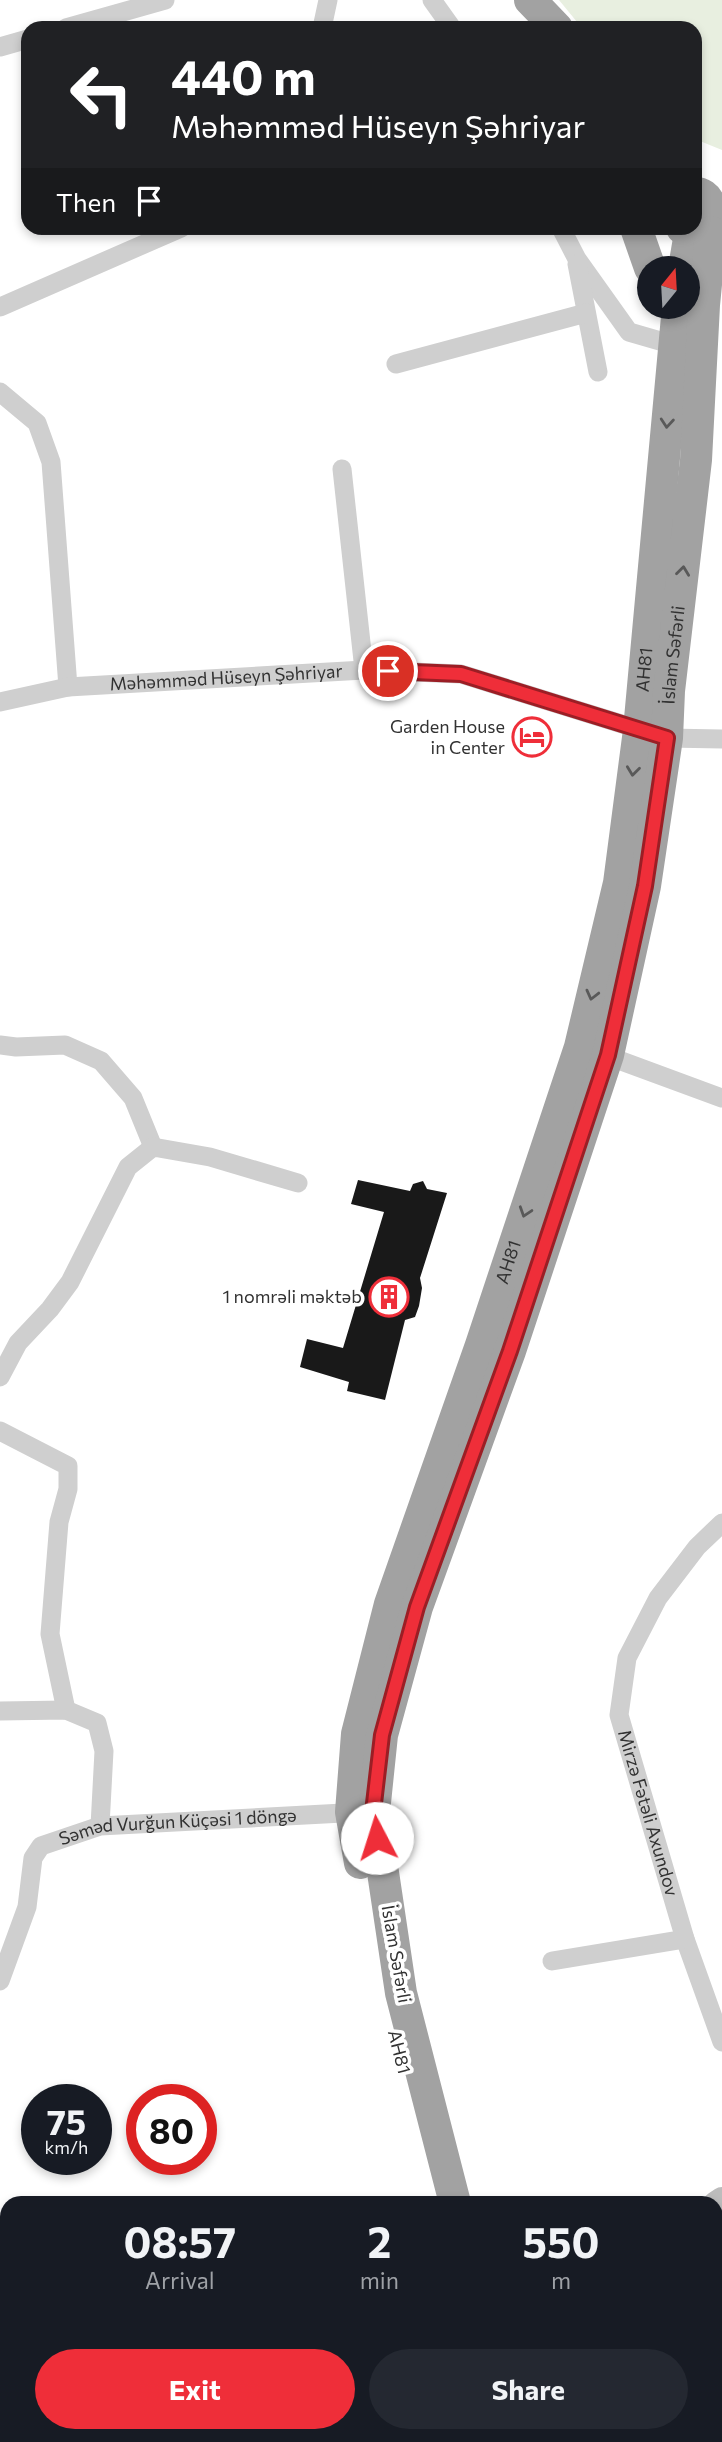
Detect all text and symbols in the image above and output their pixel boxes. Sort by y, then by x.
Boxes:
text: 440 m [171,45,316,105]
icon: left [56,49,147,140]
text: Məhəmməd Hüseyn Şəhriyar [171,105,585,145]
icon: arrive [130,182,168,220]
text: Then [56,186,116,217]
north arrow [637,256,700,318]
map controls [637,256,700,319]
one-way arrow [660,418,675,429]
one-way arrow [675,565,690,577]
street label: İslam Səfərli [656,604,689,705]
pin [358,641,418,701]
street label: AH81 [631,647,657,693]
icon: arrive [369,652,407,690]
street label: Məhəmməd Hüseyn Şəhriyar [109,659,343,695]
place label: Garden House in Center [390,715,505,758]
hotel icon: Garden House in Center [511,716,553,758]
one-way arrow [626,766,641,777]
one-way arrow [586,989,600,1001]
one-way arrow [519,1205,533,1218]
street label: AH81 [490,1237,525,1286]
building icon: 1 nomrəli məktəb [368,1276,410,1318]
place label: 1 nomrəli məktəb [222,1285,362,1307]
street label: Mirzə Fətəli Axundov [614,1727,684,1898]
position arrow [340,1801,414,1875]
street label: Səməd Vurğun Küçəsi 1 döngə [56,1804,297,1849]
street label: İslam Səfərli [378,1903,416,2005]
street label: AH81 [384,2027,416,2076]
speed limit sign: 80 [126,2084,217,2175]
text: 75 [47,2099,86,2142]
text: km/h [45,2136,88,2158]
text: 08:57 [124,2215,236,2267]
text: 2 [367,2215,391,2267]
text: 550 [523,2215,599,2267]
text: Arrival [145,2266,215,2294]
text: min [360,2266,399,2294]
text: m [551,2266,571,2294]
button: Exit [35,2349,355,2429]
button: Share [369,2349,688,2429]

